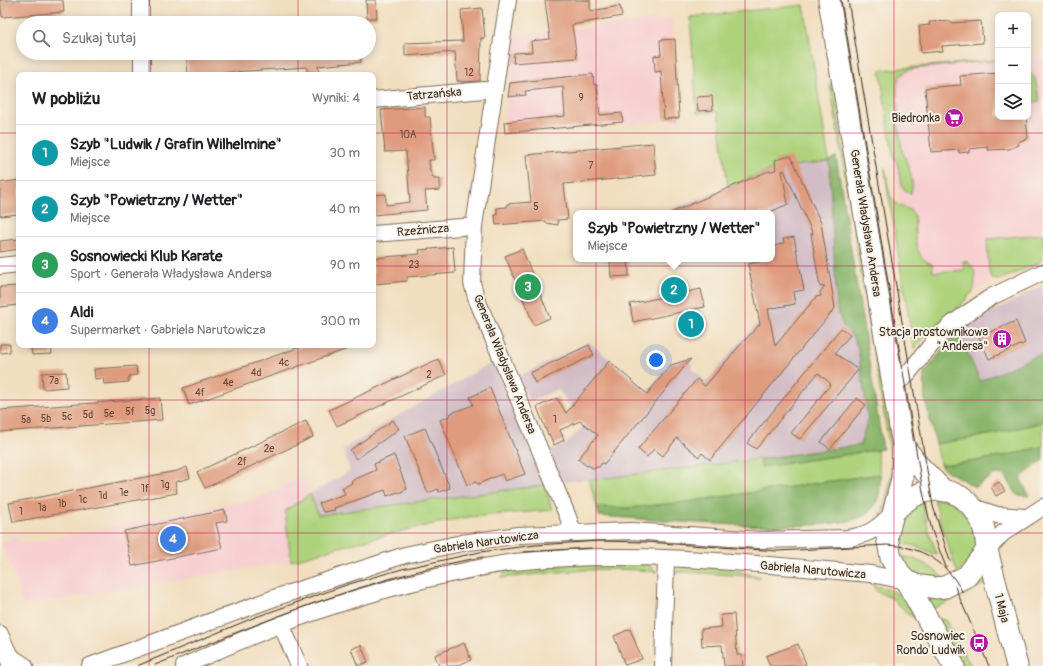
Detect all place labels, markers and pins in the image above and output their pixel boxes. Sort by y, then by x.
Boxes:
supermarket icon: Biedronka [943,107,965,129]
place label: Biedronka [892,111,940,126]
pin: 3 [515,272,541,302]
pin: 2 [661,275,687,305]
pin: 1 [678,309,704,339]
place label: Stacja prostownikowa "Andersa" [879,325,988,354]
building icon: Stacja prostownikowa "Andersa" [991,328,1013,350]
pin: 4 [160,524,186,554]
place label: Sosnowiec Rondo Ludwik [896,629,965,658]
bus stop icon: Sosnowiec Rondo Ludwik [968,632,990,654]

